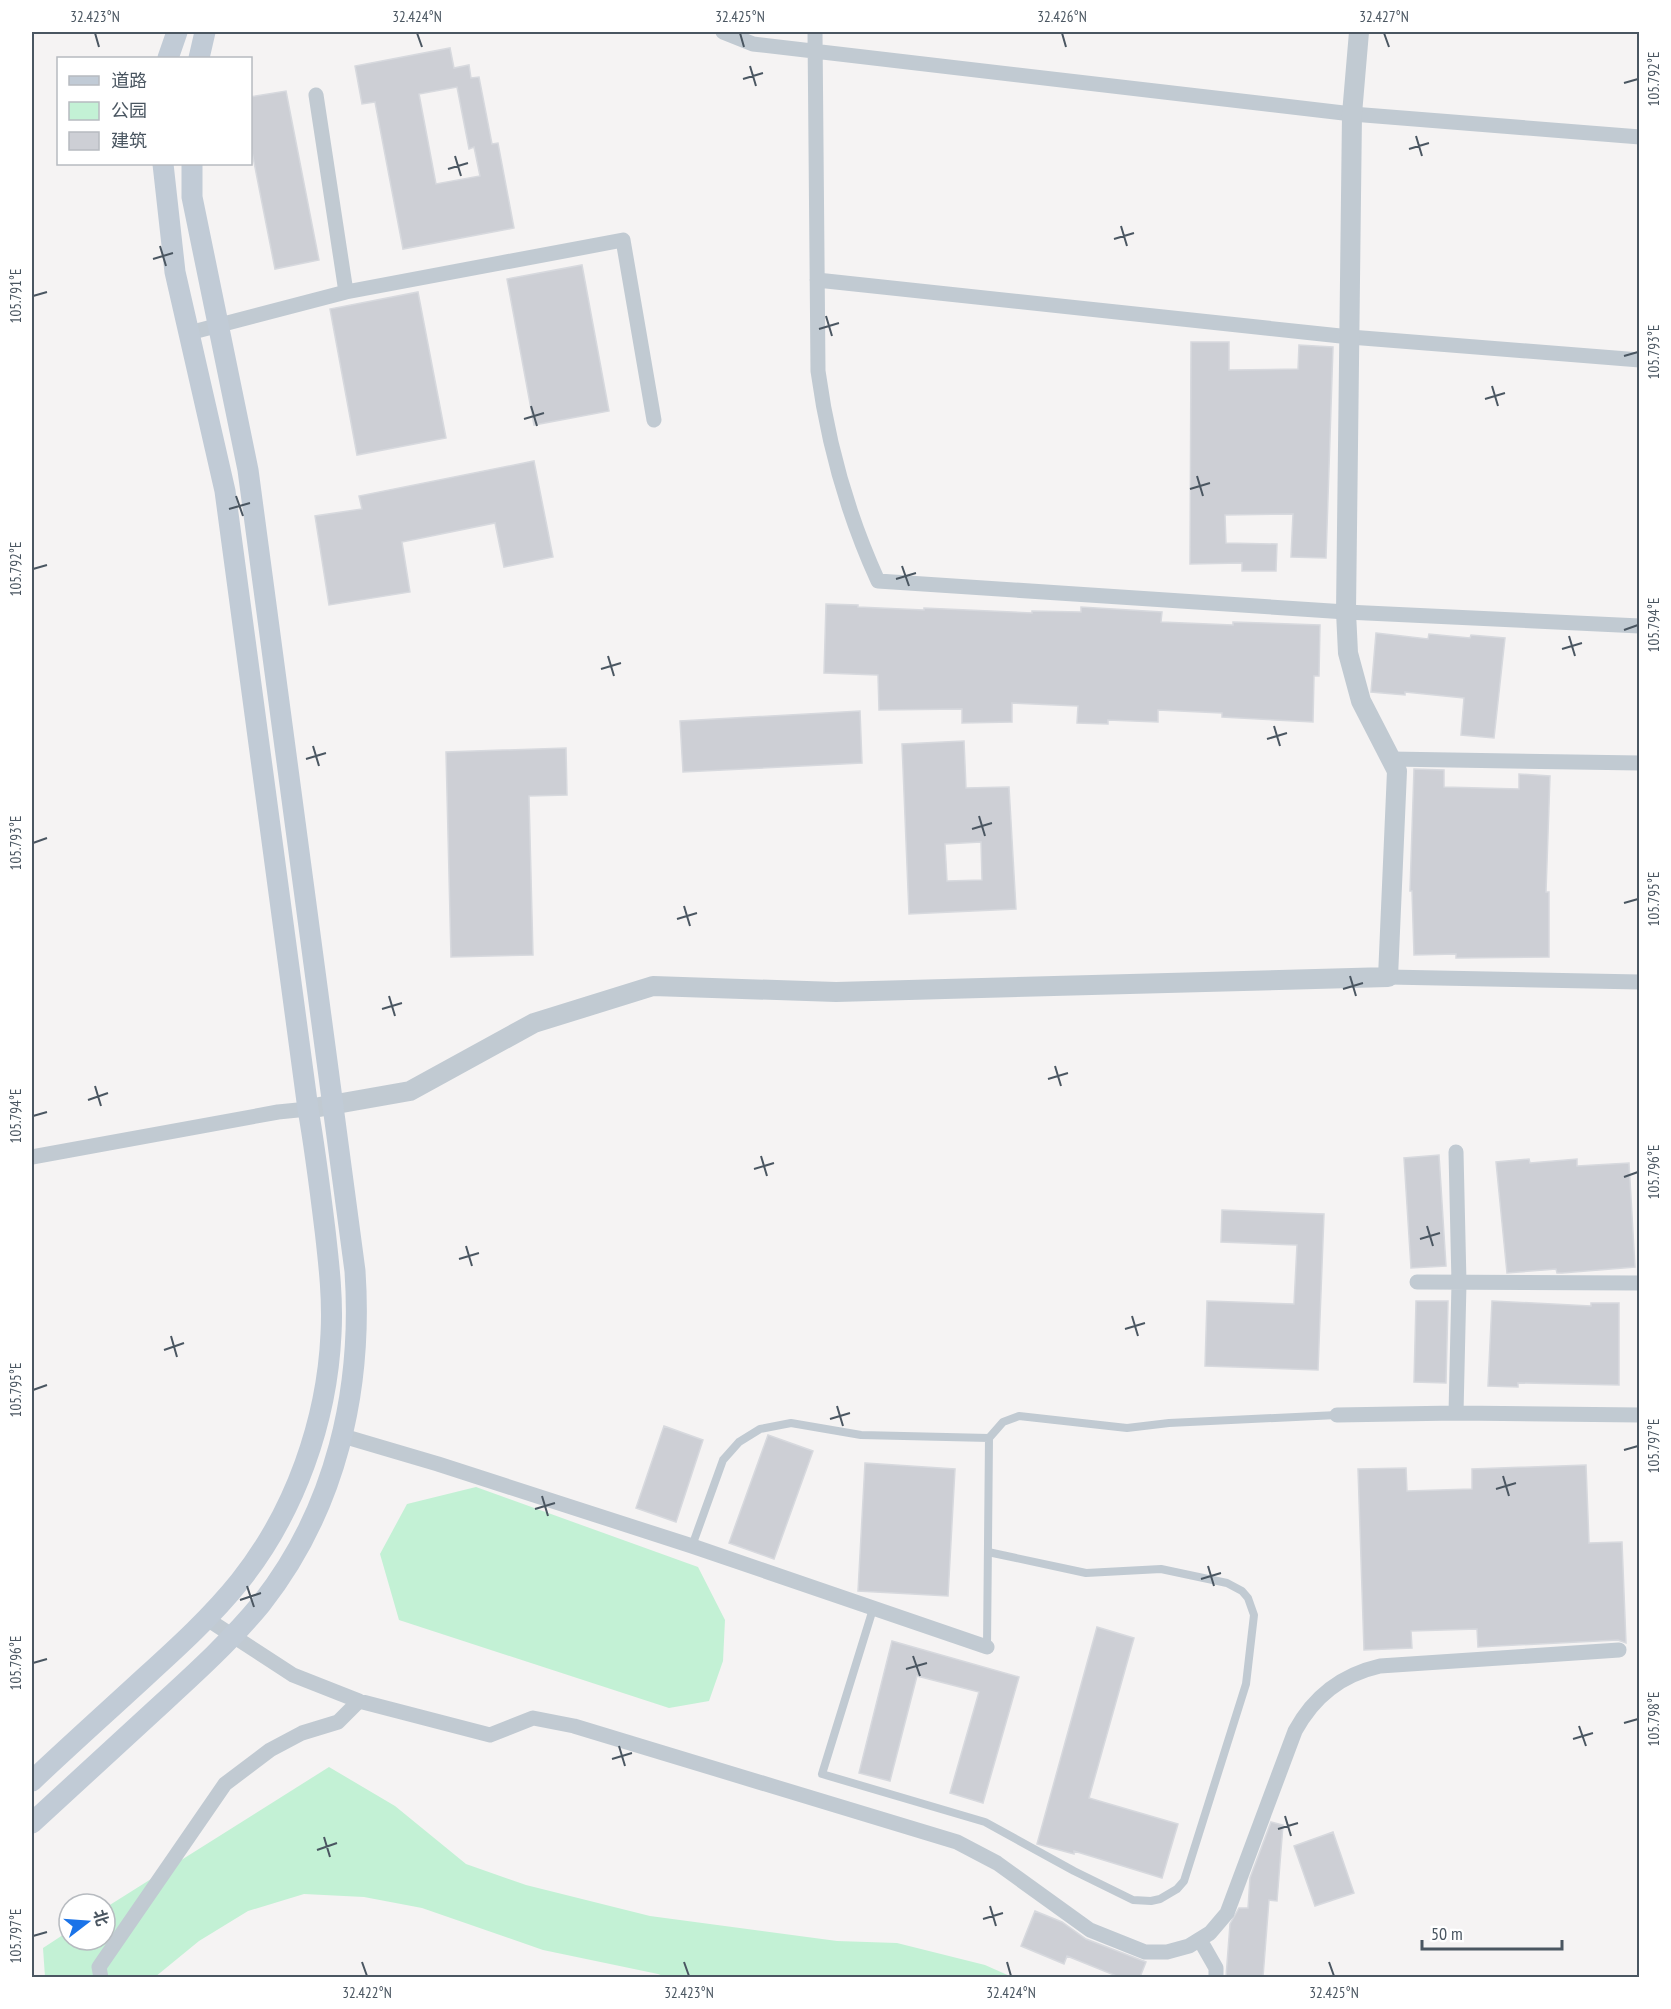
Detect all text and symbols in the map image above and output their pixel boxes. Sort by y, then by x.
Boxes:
text: 32.423°N [70,7,120,26]
text: 32.424°N [392,7,442,26]
text: 32.425°N [715,7,765,26]
text: 32.426°N [1037,7,1087,26]
text: 32.427°N [1359,7,1409,26]
text: 105.792°E [1644,52,1663,106]
legend [57,57,252,165]
text: 道路 [111,69,147,92]
text: 公园 [111,99,147,122]
text: 建筑 [111,129,147,152]
text: 105.791°E [6,269,25,323]
text: 105.793°E [1644,325,1663,379]
text: 105.792°E [6,542,25,596]
text: 105.794°E [1644,598,1663,652]
text: 105.793°E [6,816,25,870]
text: 105.795°E [1644,872,1663,926]
text: 105.794°E [6,1089,25,1143]
text: 105.796°E [1644,1145,1663,1199]
text: 105.795°E [6,1363,25,1417]
text: 105.797°E [1644,1419,1663,1473]
text: 105.796°E [6,1636,25,1690]
text: 105.798°E [1644,1692,1663,1746]
north arrow [57,1892,117,1952]
text: 北 [89,1907,113,1928]
text: 105.797°E [6,1909,25,1963]
scale bar [1422,1913,1562,1951]
text: 50 m [1431,1922,1463,1945]
text: 32.422°N [342,1983,392,2002]
text: 32.423°N [664,1983,714,2002]
text: 32.424°N [986,1983,1036,2002]
text: 32.425°N [1309,1983,1359,2002]

